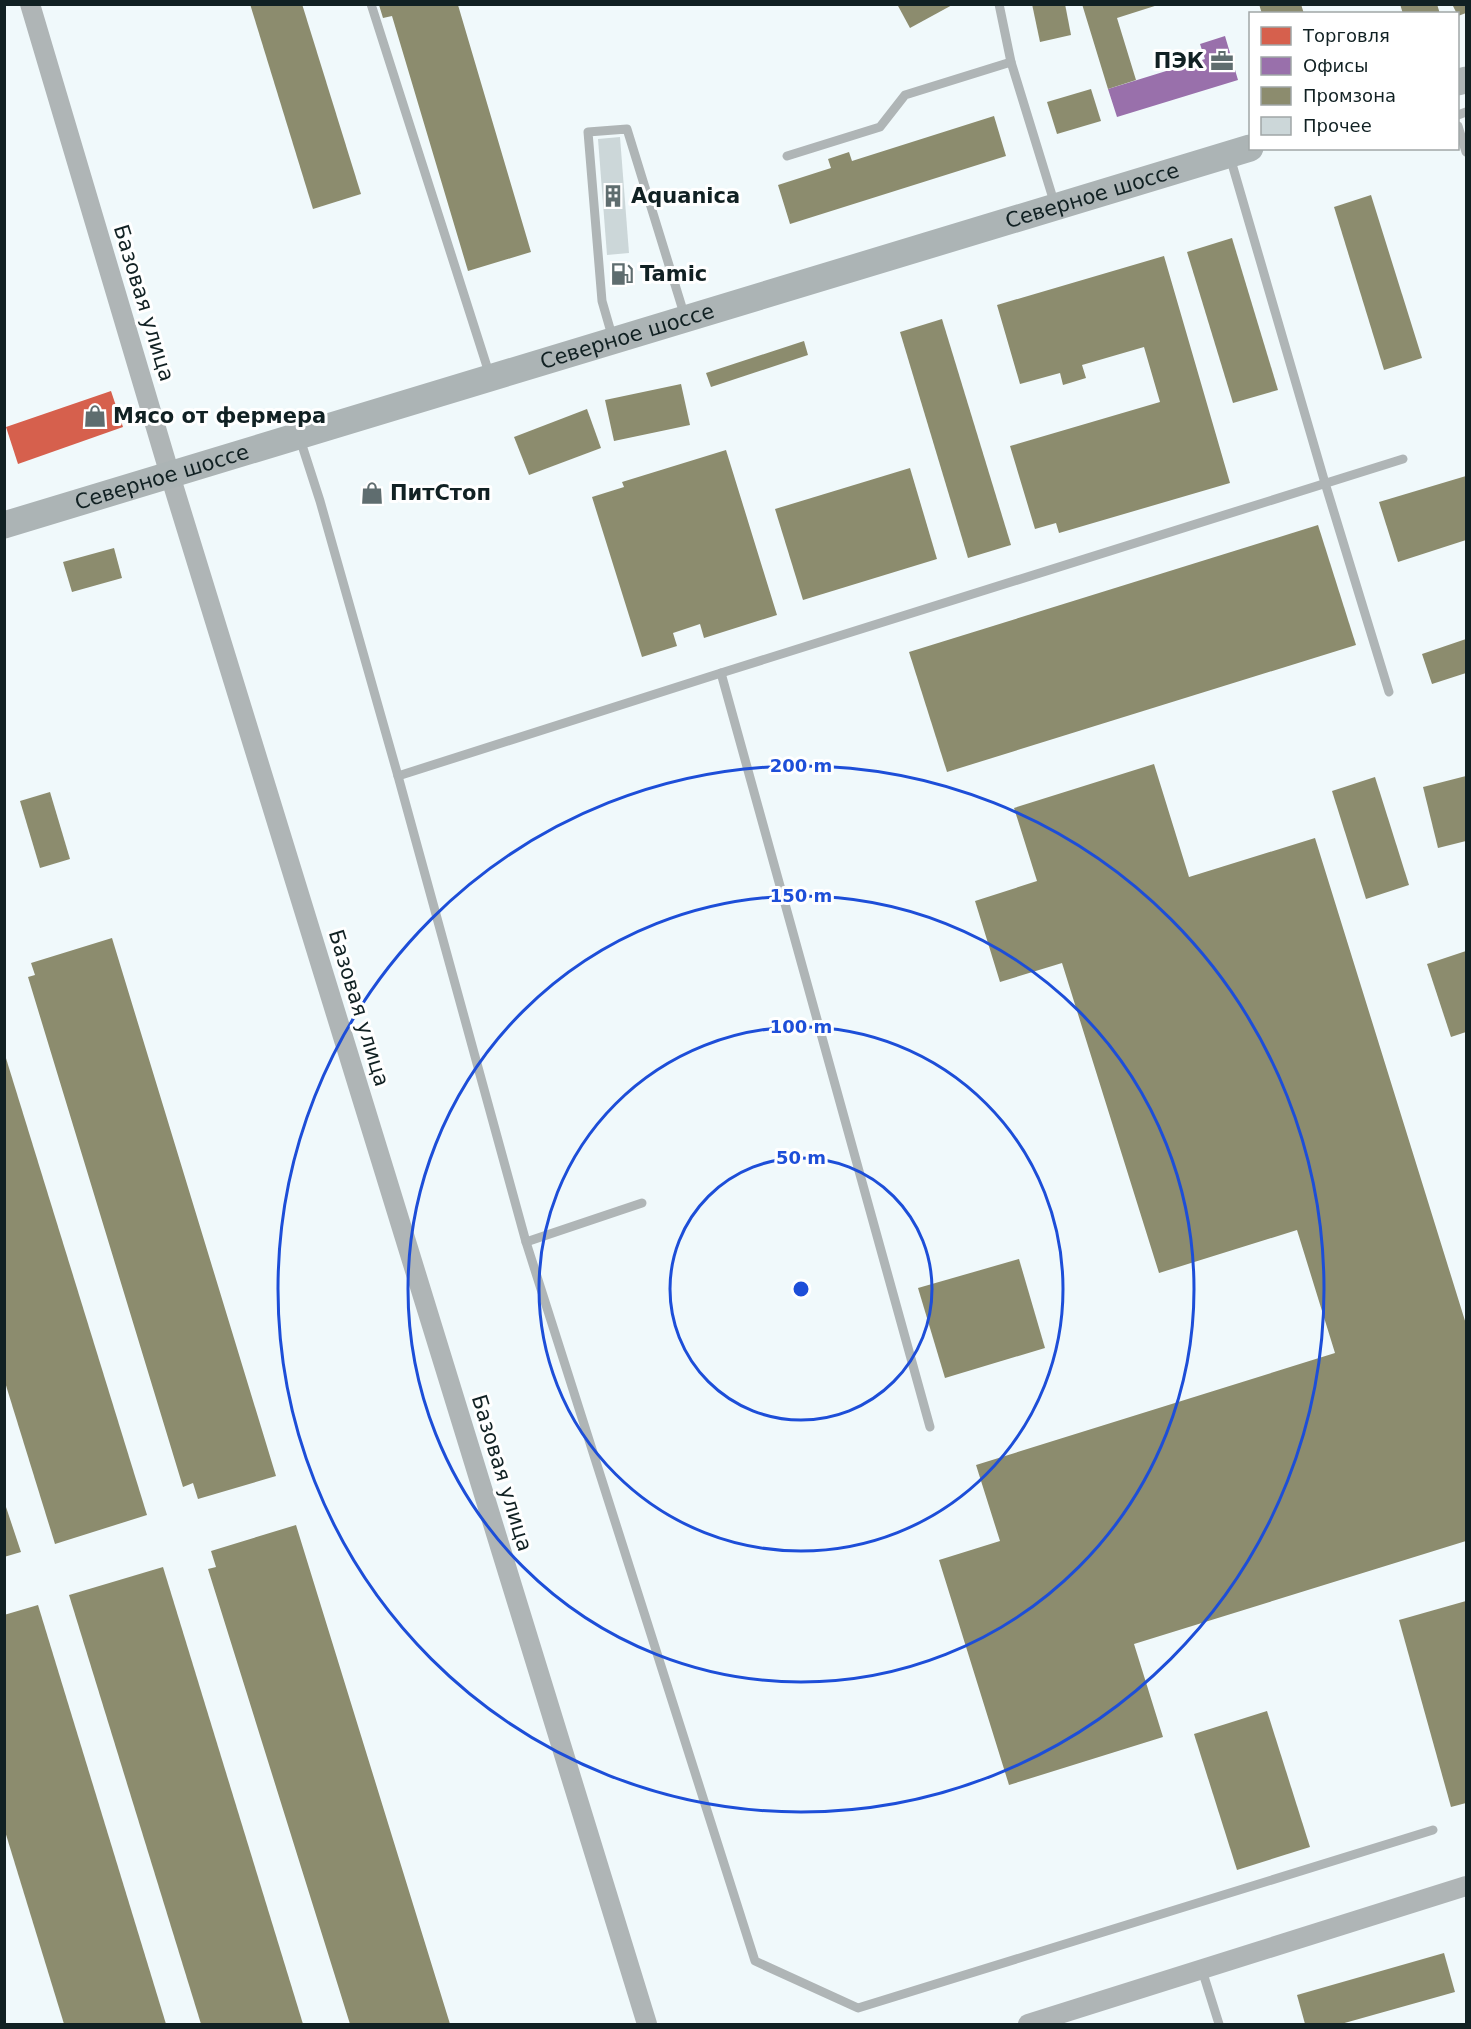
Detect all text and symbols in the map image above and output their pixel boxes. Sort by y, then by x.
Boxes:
legend [1249,12,1459,150]
text: Торговля [1302,25,1390,46]
office icon: ПЭК [1209,48,1235,74]
place label: ПЭК [1154,49,1204,73]
text: Офисы [1303,55,1368,76]
text: Промзона [1303,85,1396,106]
text: Прочее [1303,115,1372,136]
street label: Северное шоссе [1002,158,1182,233]
building icon: Aquanica [600,183,626,209]
place label: Aquanica [631,184,740,208]
street label: Базовая улица [109,222,179,384]
fuel station icon: Tamic [609,261,635,287]
place label: Tamic [640,262,707,286]
street label: Северное шоссе [537,299,717,374]
shop icon: Мясо от фермера [82,403,108,429]
place label: Мясо от фермера [113,404,326,428]
street label: Северное шоссе [72,440,252,515]
shop icon: ПитСтоп [359,480,385,506]
place label: ПитСтоп [390,481,491,505]
text: 200 m [770,755,832,776]
text: 150 m [770,885,832,906]
street label: Базовая улица [324,927,394,1089]
text: 100 m [770,1016,832,1037]
text: 50 m [776,1147,826,1168]
centre of rings [791,1279,811,1299]
street label: Базовая улица [467,1392,537,1554]

